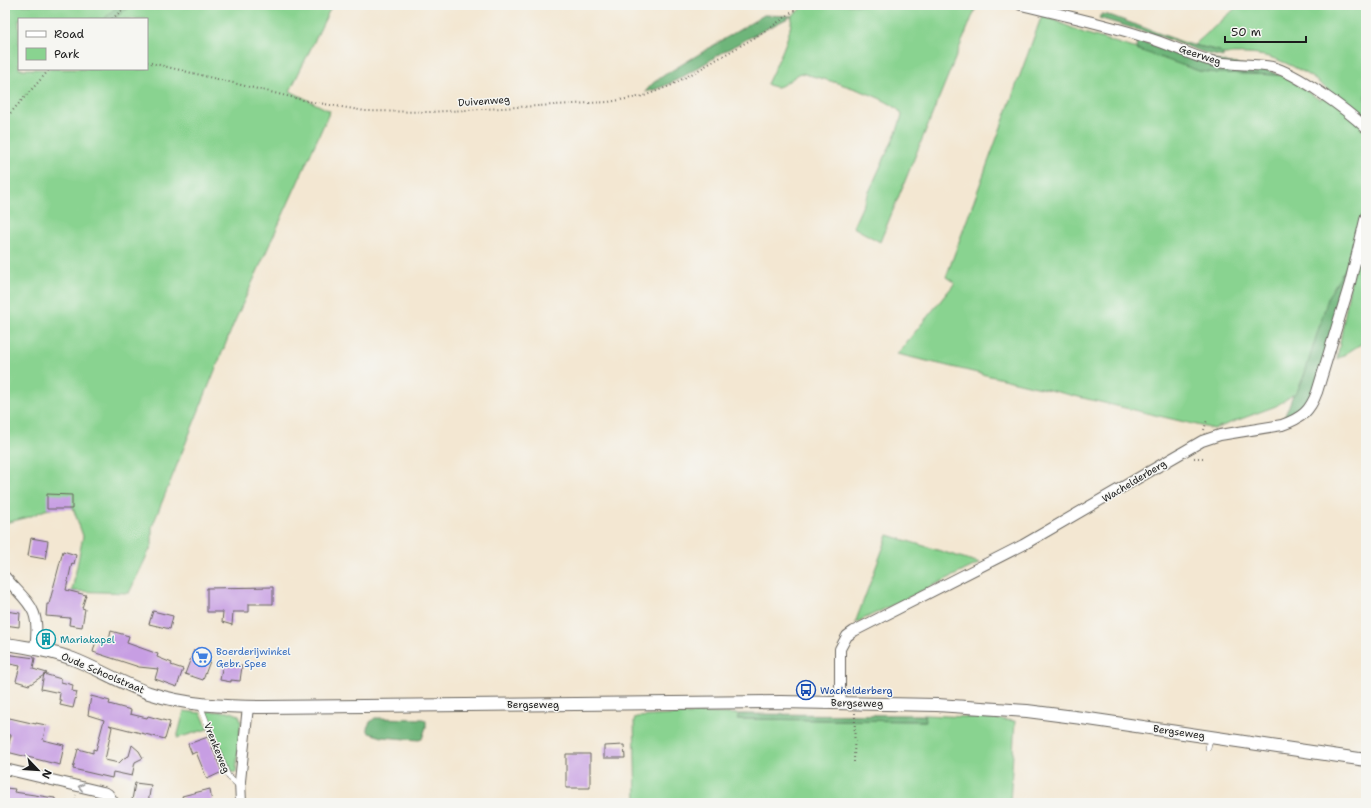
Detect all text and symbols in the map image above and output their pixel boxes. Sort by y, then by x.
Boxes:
legend [18,18,148,70]
scale bar [1225,18,1306,44]
text: 50 m [1231,24,1261,40]
text: Road [54,26,85,42]
street label: Geerweg [1177,42,1223,68]
text: Park [54,46,80,62]
street label: Duivenweg [458,93,510,109]
street label: Wachelderberg [1100,457,1168,505]
building icon: Mariakapel [35,628,57,650]
place label: Mariakapel [60,633,115,646]
place label: Boerderijwinkel Gebr. Spee [216,645,291,670]
supermarket icon: Boerderijwinkel Gebr. Spee [191,646,213,668]
street label: Oude Schoolstraat [59,650,147,696]
bus stop icon: Wachelderberg [795,679,817,701]
place label: Wachelderberg [820,684,893,697]
street label: Bergseweg [831,696,883,710]
street label: Bergseweg [507,698,559,711]
street label: Vrenkeweg [201,721,233,775]
street label: Bergseweg [1152,722,1206,742]
north arrow [18,750,58,790]
text: N [38,767,55,781]
one-way arrow [78,783,84,791]

